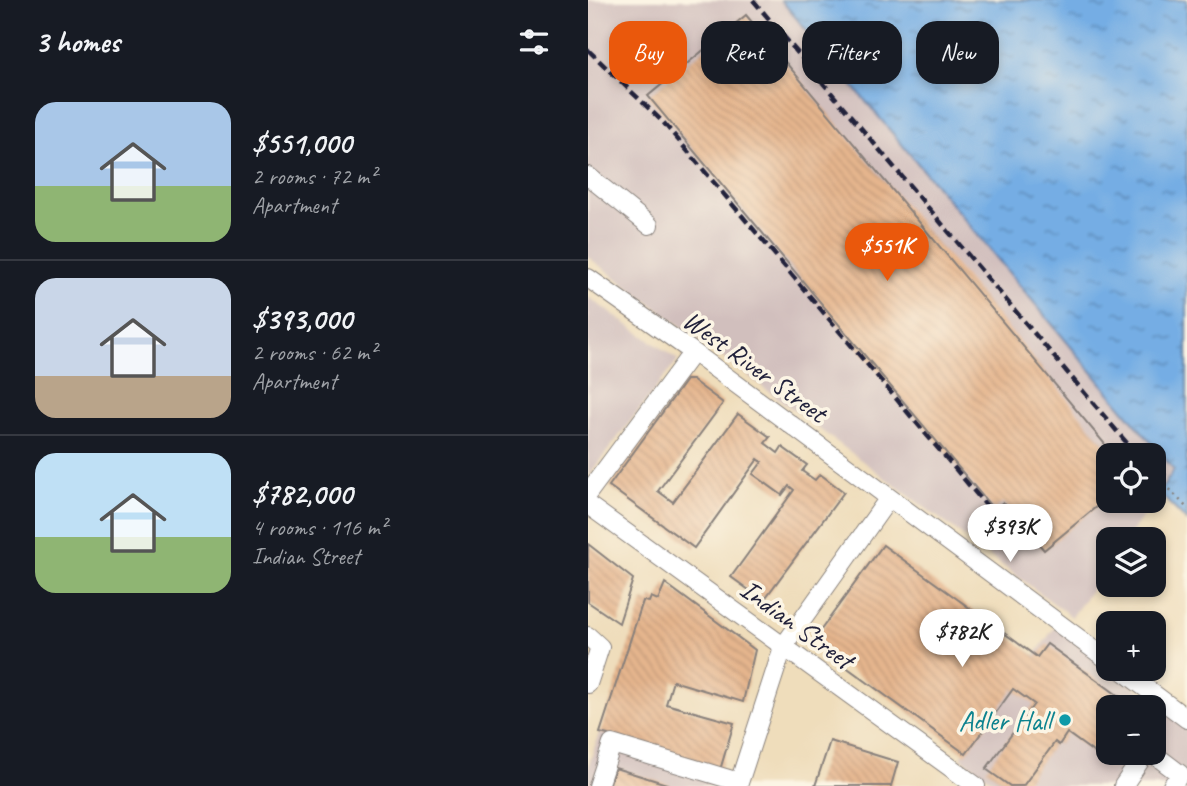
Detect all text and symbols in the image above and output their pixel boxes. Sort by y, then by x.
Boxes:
chip: Buy [609,21,687,84]
chip: Rent [701,21,788,84]
chip: Filters [802,21,902,84]
chip: New [916,21,999,84]
text: 3 homes [35,23,120,61]
icon: filters [515,23,553,61]
text: $551,000 [252,124,351,162]
icon: home [91,130,175,214]
text: 2 rooms · 72 m² [252,162,376,191]
text: Apartment [252,191,337,220]
pin: $551K [838,224,936,283]
text: $551K [861,231,913,260]
text: $393,000 [252,300,352,338]
street label: West River Street [676,302,836,432]
icon: home [91,306,175,390]
text: 2 rooms · 62 m² [252,338,376,367]
text: Apartment [252,367,337,396]
map controls [1096,443,1166,765]
button: locate [1096,443,1166,513]
text: $782,000 [252,475,352,513]
icon: home [91,481,175,565]
pin: $393K [961,504,1059,564]
text: $393K [984,512,1036,541]
text: 4 rooms · 116 m² [252,513,387,542]
button: layers [1096,527,1166,597]
text: Indian Street [252,542,360,571]
street label: Indian Street [734,571,863,679]
pin: $782K [913,610,1011,669]
button: + [1096,611,1166,681]
text: $782K [936,617,989,646]
button: − [1096,695,1166,765]
place label: Adler Hall [959,703,1056,738]
marker: Adler Hall [1057,712,1073,728]

